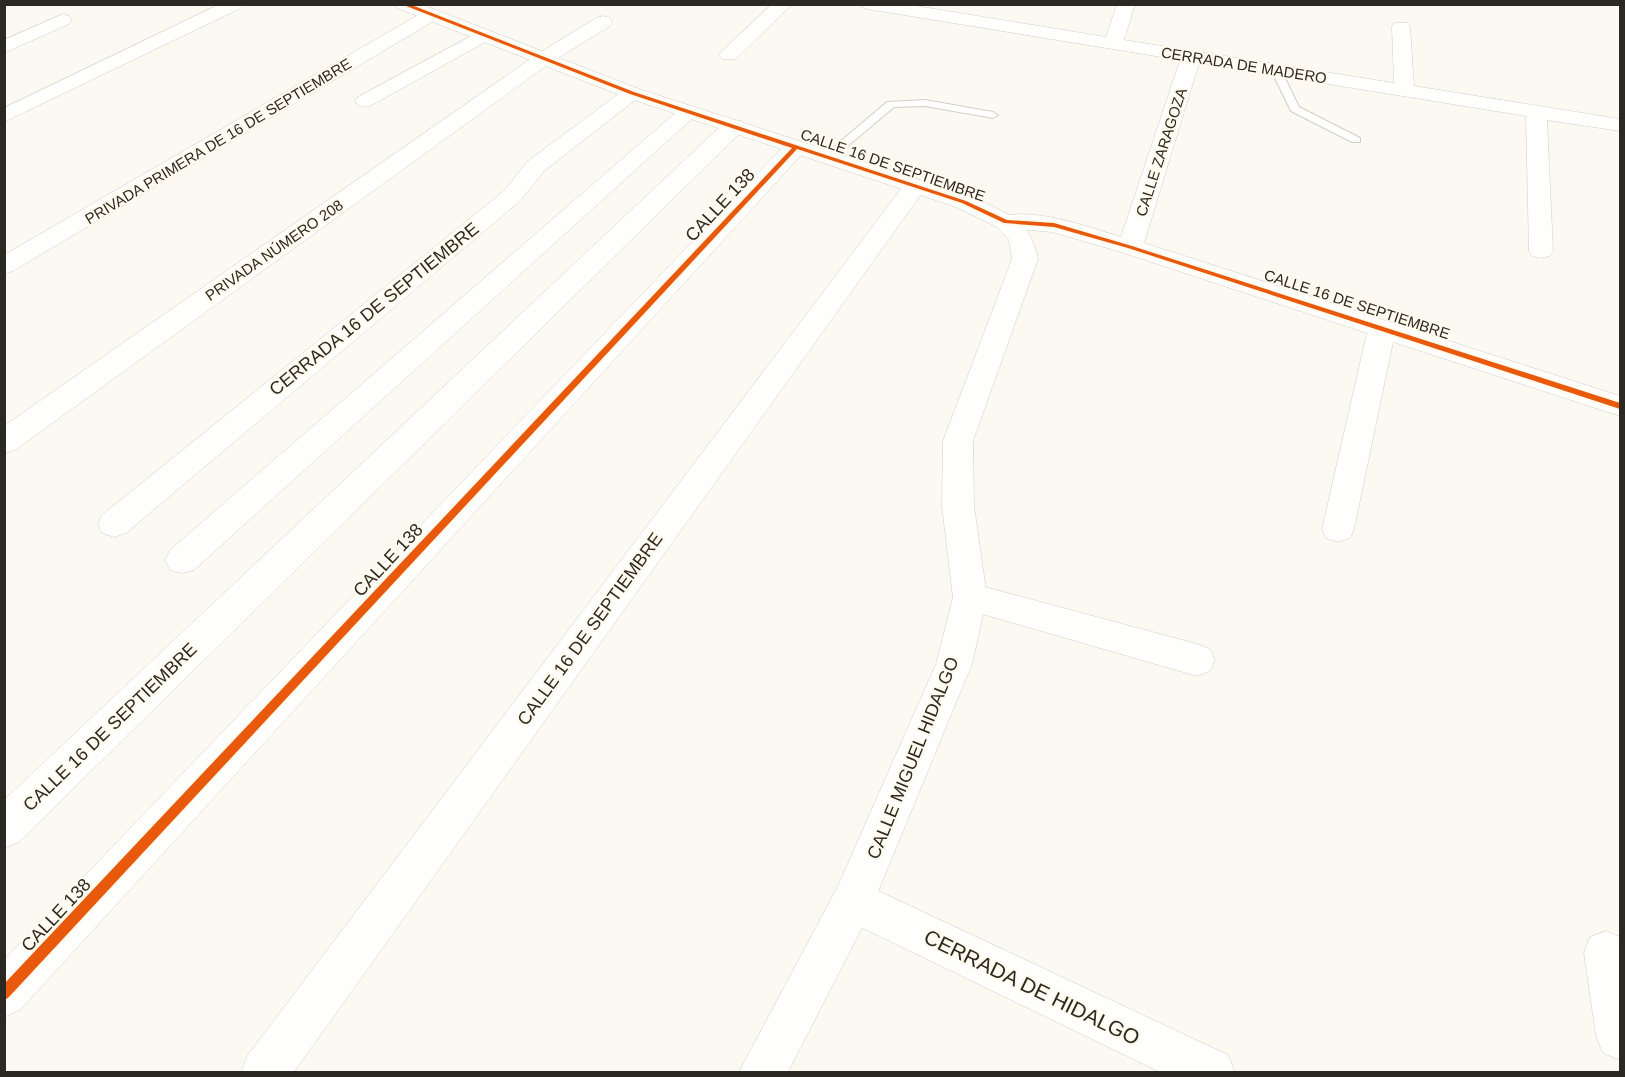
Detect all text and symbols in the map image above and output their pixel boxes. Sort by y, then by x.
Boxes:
street label: CERRADA DE MADERO [1160,44,1328,86]
street label: PRIVADA PRIMERA DE 16 DE SEPTIEMBRE [82,55,354,227]
street label: CALLE ZARAGOZA [1132,86,1190,218]
street label: CALLE 16 DE SEPTIEMBRE [798,125,988,205]
street label: CALLE 138 [681,165,759,245]
street label: PRIVADA NÚMERO 208 [202,196,346,304]
street label: CERRADA 16 DE SEPTIEMBRE [265,218,483,400]
street label: CALLE 16 DE SEPTIEMBRE [1262,266,1452,342]
street label: CALLE 138 [349,520,427,600]
street label: CALLE 16 DE SEPTIEMBRE [513,529,667,729]
street label: CALLE 16 DE SEPTIEMBRE [19,639,201,815]
street label: CALLE MIGUEL HIDALGO [863,654,963,862]
street label: CALLE 138 [17,875,95,955]
street label: CERRADA DE HIDALGO [921,925,1143,1049]

